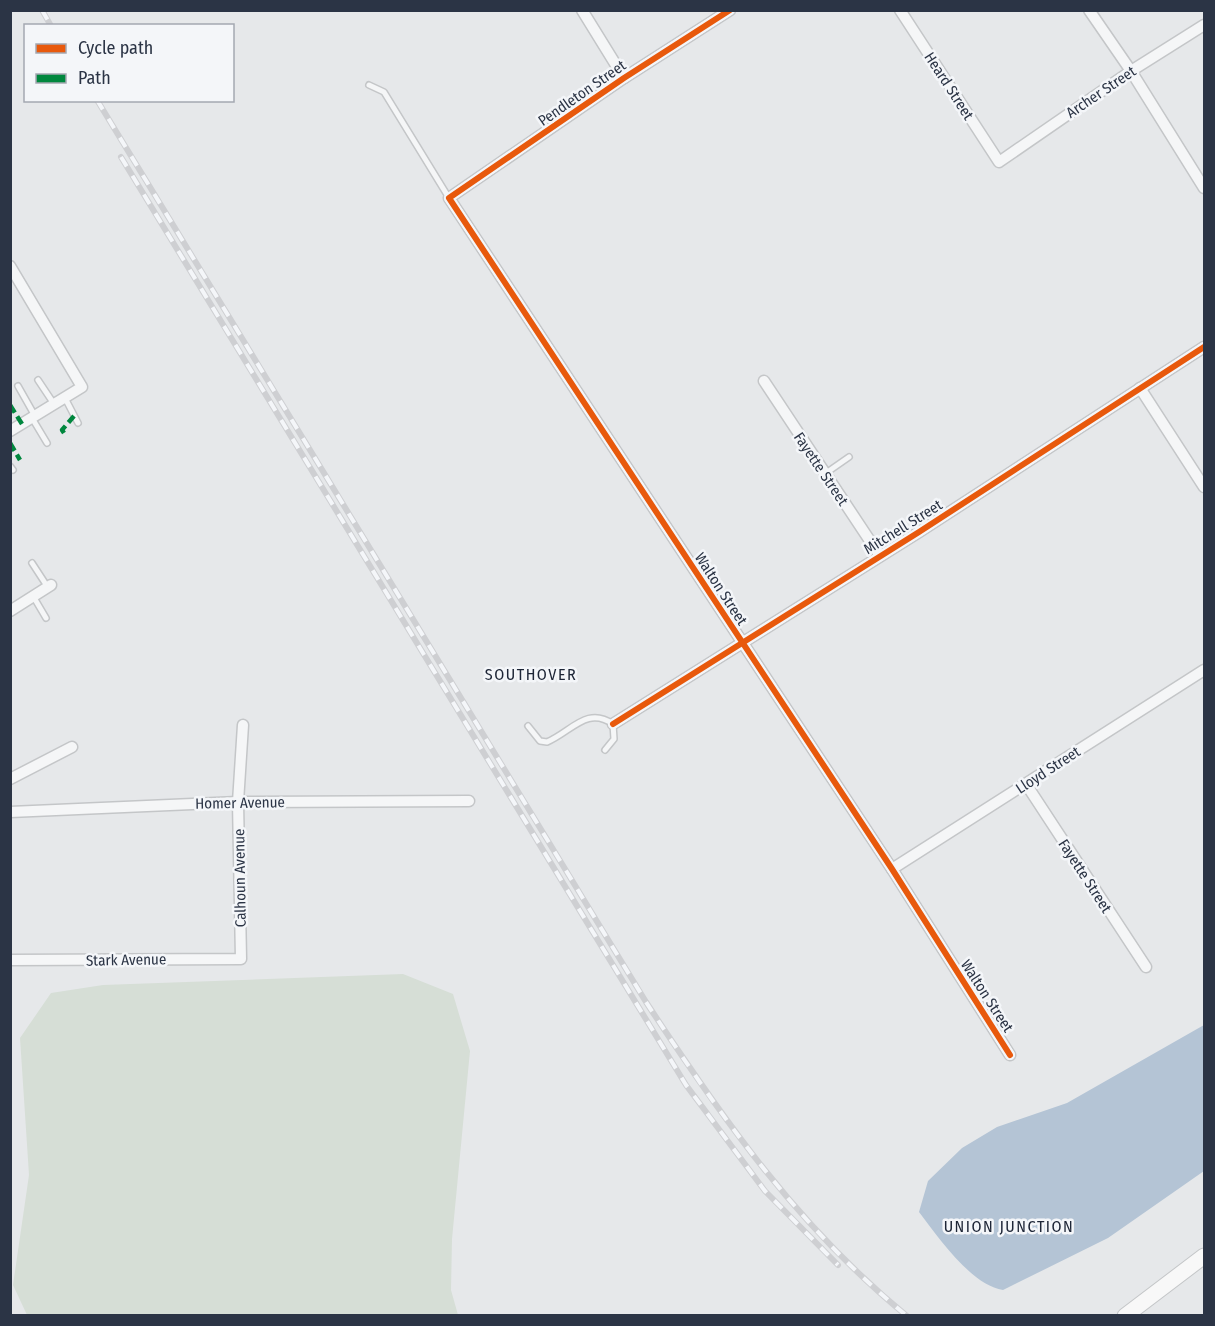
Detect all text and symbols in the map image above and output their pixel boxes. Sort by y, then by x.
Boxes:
legend [24,24,234,102]
text: Cycle path [78,37,153,59]
street label: Heard Street [920,49,978,123]
street label: Pendleton Street [535,56,629,130]
street label: Archer Street [1063,62,1139,122]
text: Path [78,67,111,89]
street label: Fayette Street [790,429,852,509]
street label: Mitchell Street [860,496,946,558]
street label: Walton Street [691,549,751,629]
district label: SOUTHOVER [485,665,577,684]
street label: Lloyd Street [1012,742,1084,797]
street label: Homer Avenue [195,793,285,813]
street label: Calhoun Avenue [230,828,250,928]
street label: Fayette Street [1055,836,1116,916]
street label: Stark Avenue [86,950,166,970]
street label: Walton Street [957,956,1017,1036]
district label: UNION JUNCTION [944,1217,1074,1236]

